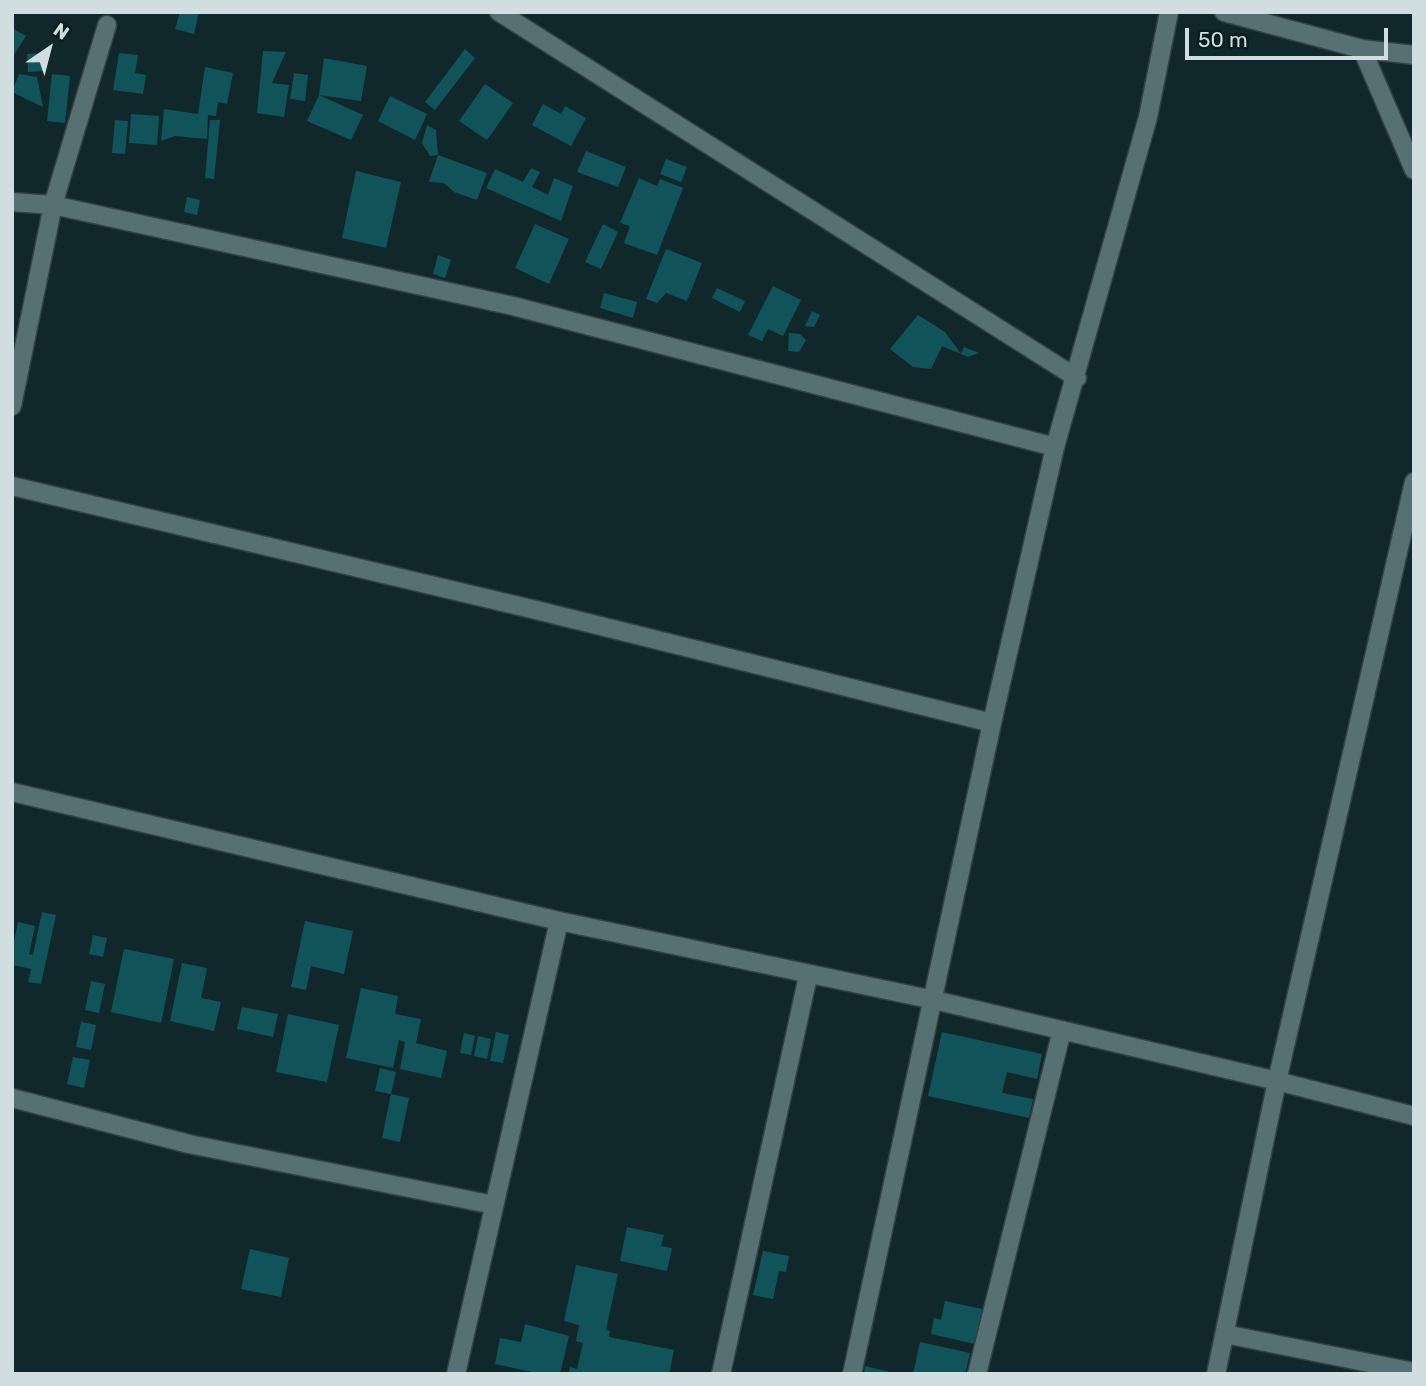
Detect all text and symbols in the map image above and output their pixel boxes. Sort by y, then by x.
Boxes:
north arrow [14,14,84,84]
scale bar [1188,14,1391,58]
text: N [49,18,74,45]
text: 50 m [1198,27,1248,52]

